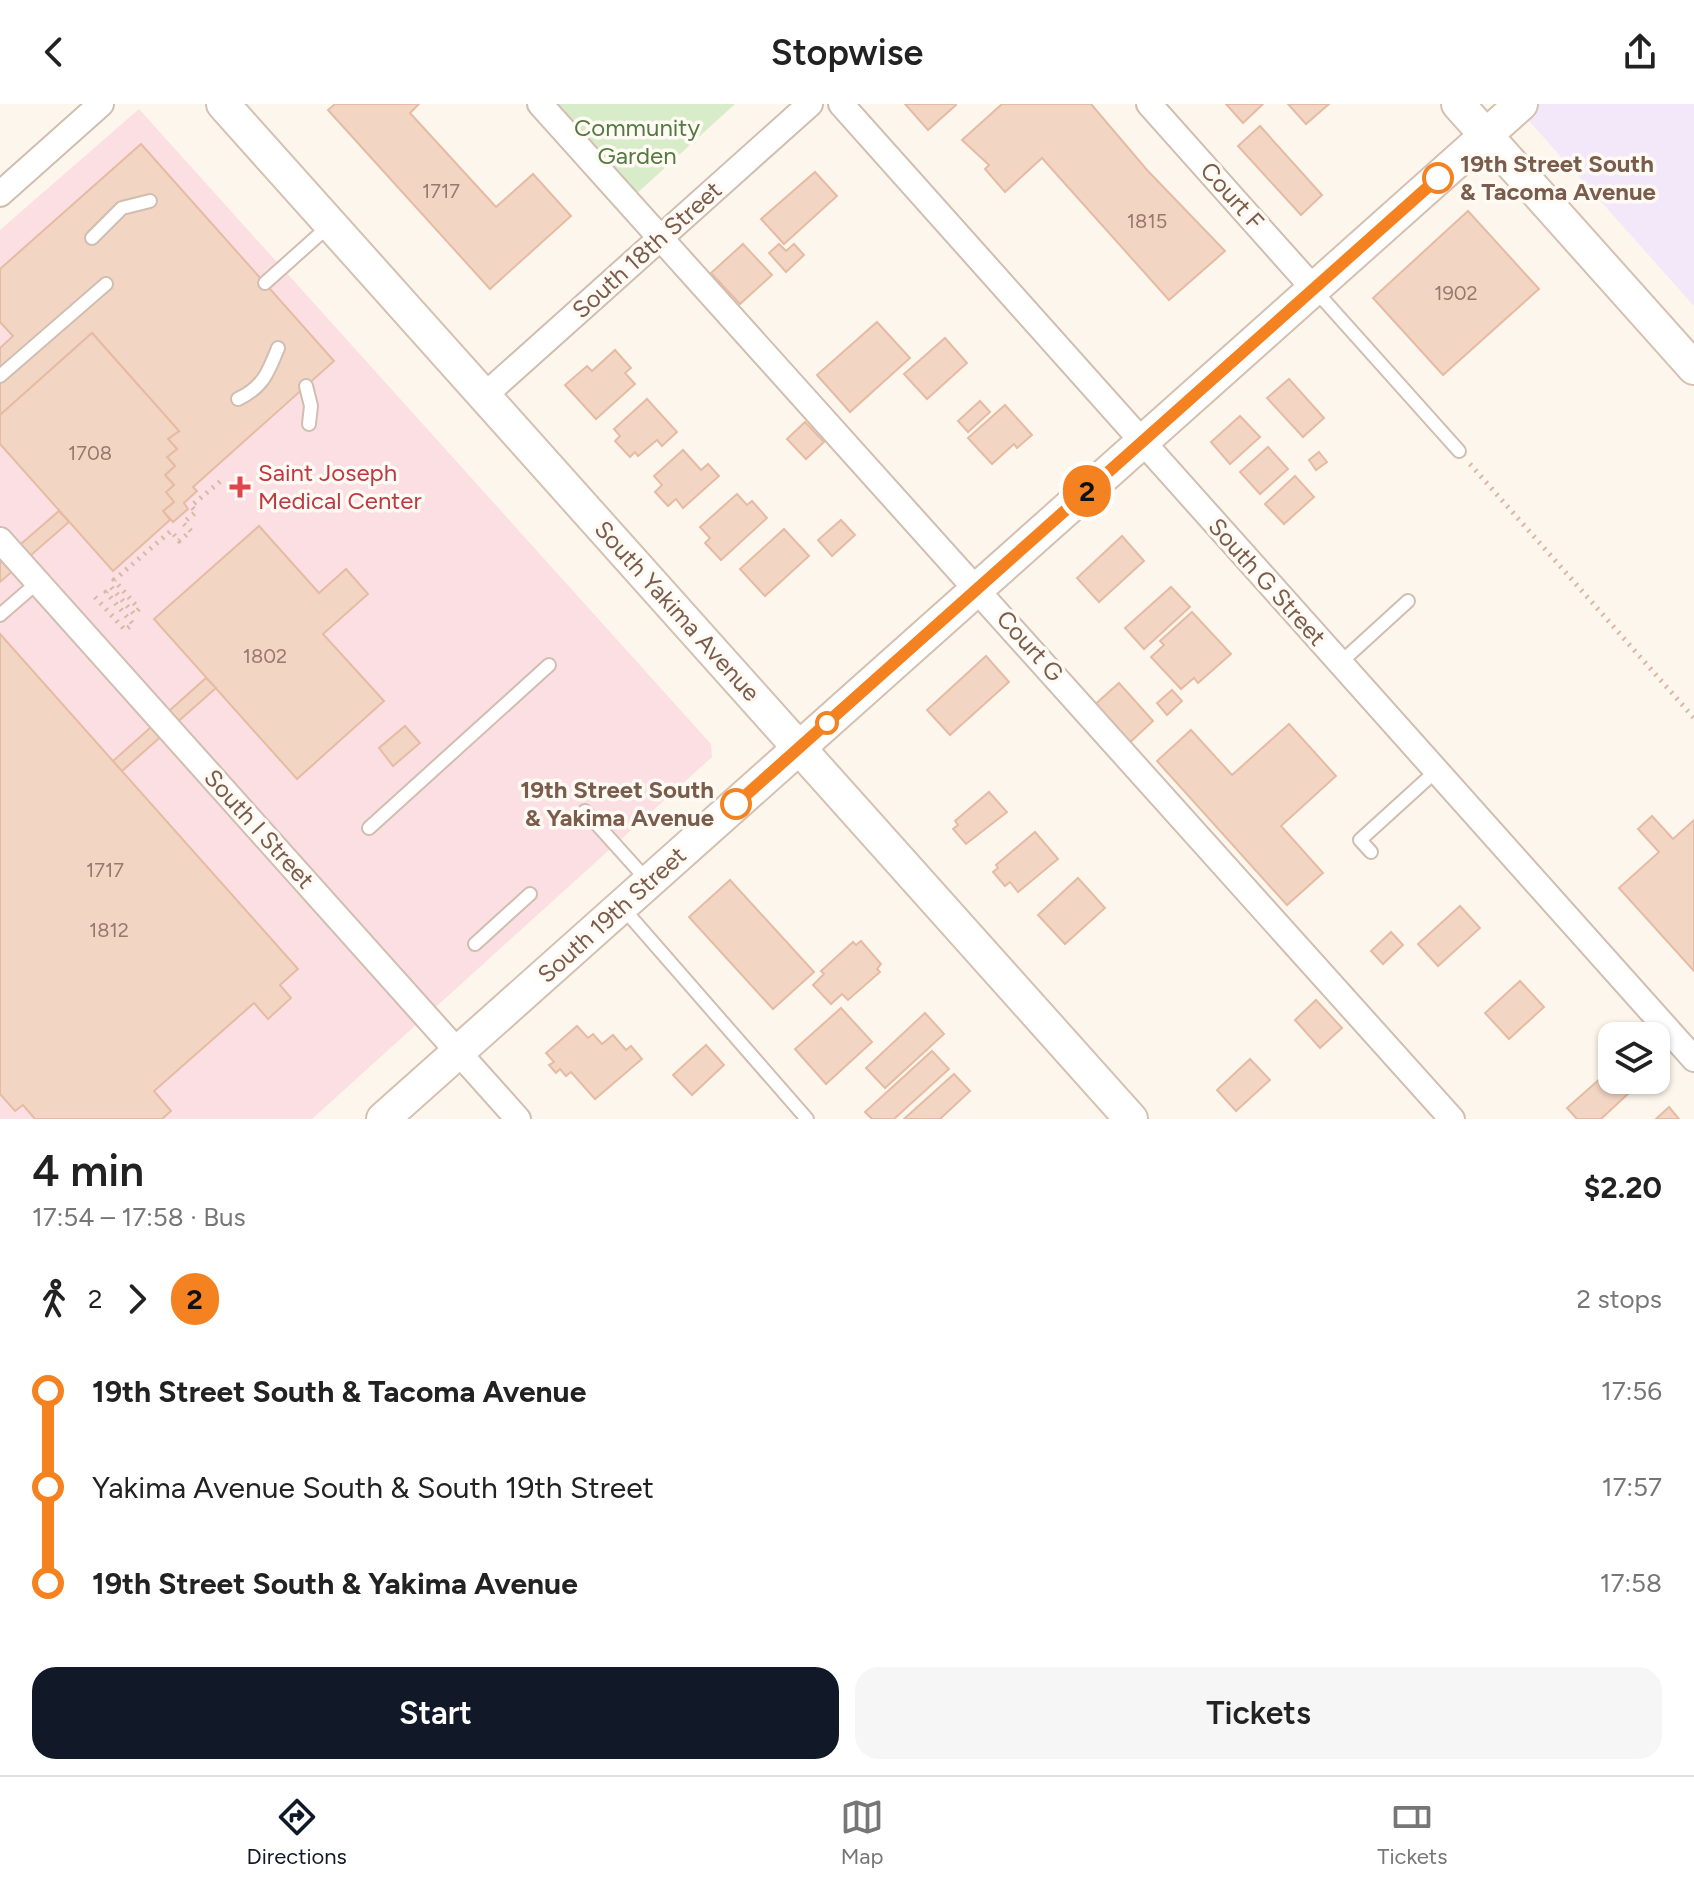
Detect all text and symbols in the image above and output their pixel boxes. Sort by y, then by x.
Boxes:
icon: back [32,30,76,74]
icon: share [1618,30,1662,74]
text: Stopwise [771,31,923,74]
park label: Community Garden [574,113,700,170]
place label: 19th Street South & Tacoma Avenue [1460,149,1656,206]
street label: Court F [1195,156,1270,235]
marker: 19th Street South & Tacoma Avenue [1423,163,1453,193]
street label: South 18th Street [566,175,727,324]
house number: 1717 [422,179,460,203]
house number: 1815 [1127,209,1167,233]
house number: 1902 [1434,281,1478,305]
house number: 1708 [68,441,112,465]
place label: Saint Joseph Medical Center [258,458,422,515]
line badge: 2 [1061,465,1113,517]
text: 2 [1079,474,1095,508]
marker: Saint Joseph Medical Center [229,476,251,498]
street label: South G Street [1202,512,1332,651]
street label: South Yakima Avenue [589,514,766,707]
street label: Court G [991,604,1070,687]
house number: 1802 [243,644,287,668]
unlabelled marker [816,712,838,734]
street label: South I Street [198,763,320,894]
place label: 19th Street South & Yakima Avenue [520,775,714,832]
marker: 19th Street South & Yakima Avenue [721,789,751,819]
street label: South 19th Street [532,840,692,989]
house number: 1717 [86,858,124,882]
house number: 1812 [89,918,129,942]
map controls [1598,1022,1670,1094]
button: layers [1598,1022,1670,1094]
text: 4 min [32,1144,144,1197]
text: $2.20 [1584,1169,1662,1206]
text: 17:54 – 17:58 · Bus [32,1201,246,1233]
icon: walk [32,1277,76,1321]
icon: forward [115,1277,159,1321]
text: 2 [187,1282,203,1316]
text: 2 [88,1283,103,1315]
text: 2 stops [1577,1283,1662,1315]
text: 19th Street South & Tacoma Avenue [92,1373,586,1410]
text: 17:56 [1601,1375,1662,1407]
text: Yakima Avenue South & South 19th Street [92,1469,654,1506]
text: 17:57 [1602,1471,1662,1503]
text: 19th Street South & Yakima Avenue [92,1565,578,1602]
text: 17:58 [1600,1567,1662,1599]
button: Start [32,1667,839,1759]
button: Tickets [855,1667,1662,1759]
tab: Directions [247,1795,347,1870]
tab: Map [840,1795,884,1870]
tab: Tickets [1377,1795,1447,1870]

